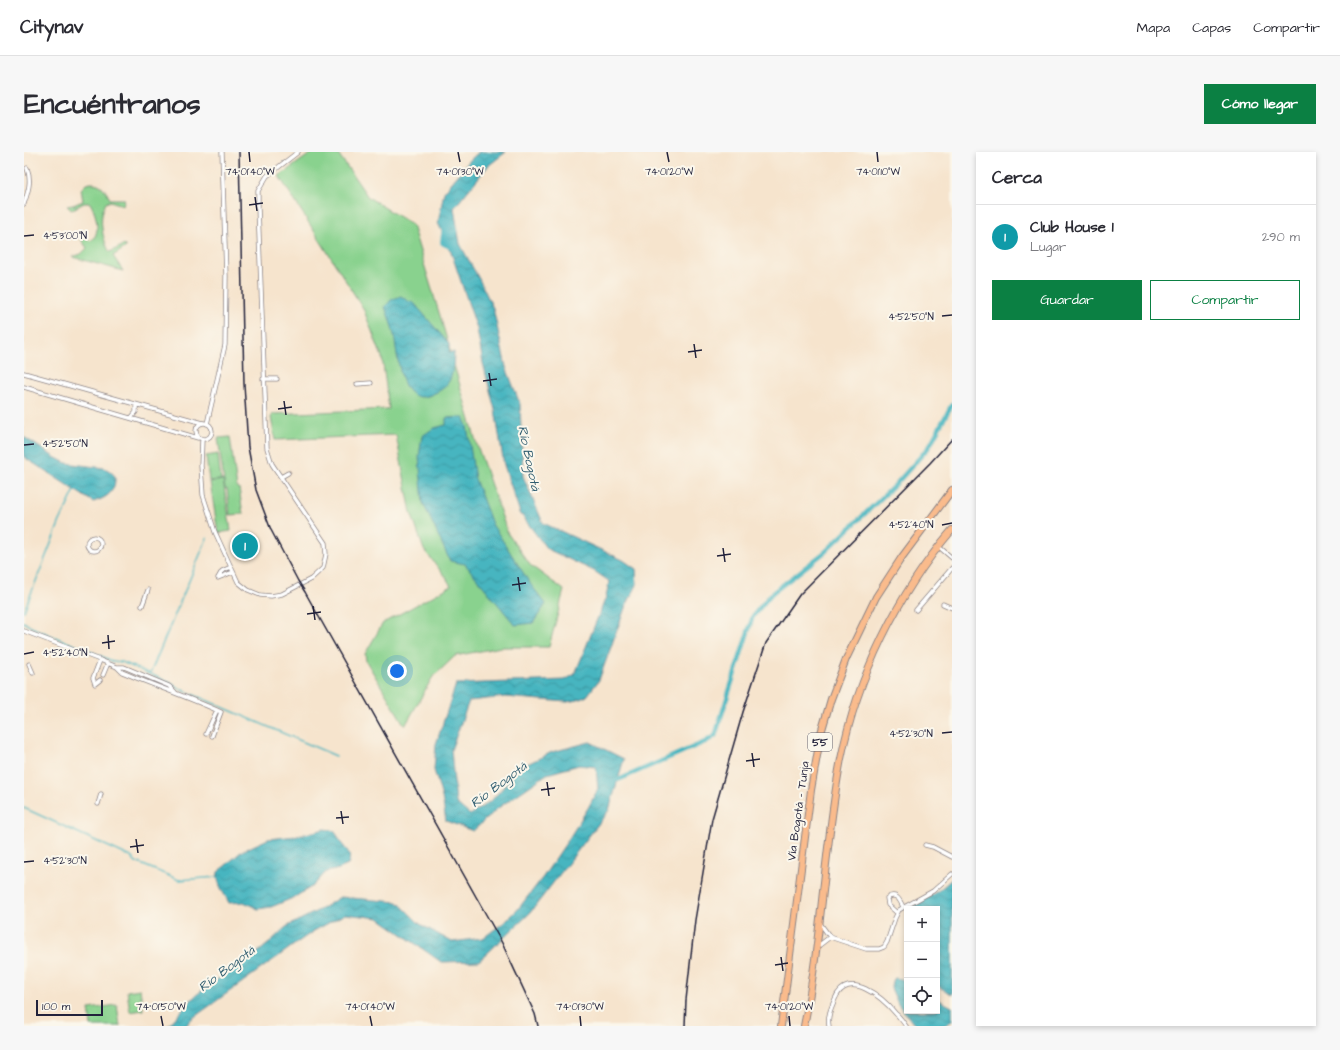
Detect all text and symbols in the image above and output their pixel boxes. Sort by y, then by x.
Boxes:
text: Citynav [20,14,83,41]
text: Mapa [1137,18,1170,38]
text: Capas [1192,18,1231,38]
text: Compartir [1253,18,1320,38]
button: Cómo llegar [1204,84,1316,124]
text: Encuéntranos [24,85,200,124]
text: 74°01'40"W [225,165,275,179]
text: 74°01'30"W [436,165,484,179]
text: 74°01'20"W [645,165,694,179]
text: 74°01'10"W [856,165,900,179]
text: Cerca [992,166,1042,190]
text: Club House 1 [1030,217,1114,238]
text: 1 [1004,228,1006,246]
text: 290 m [1262,228,1300,246]
text: 4°53'00"N [43,229,87,243]
text: Lugar [1030,238,1066,256]
button: Guardar [992,280,1142,320]
button: Compartir [1150,280,1300,320]
text: 4°52'50"N [888,310,934,324]
water label: Río Bogotá [512,424,545,494]
text: 4°52'50"N [42,437,88,451]
text: 4°52'40"N [888,518,934,532]
pin: 1 [232,531,258,561]
text: 4°52'40"N [42,646,88,660]
your location [387,661,407,681]
text: 4°52'30"N [889,727,933,741]
road number: 55 [808,733,832,751]
water label: Río Bogotá [467,757,532,813]
street label: Vía Bogotá - Tunja [783,760,815,862]
text: 4°52'30"N [43,854,87,868]
map controls [904,906,940,1014]
button: + [904,906,940,942]
water label: Río Bogotá [195,941,260,997]
button: − [904,942,940,978]
button: locate [904,978,940,1014]
scale bar [36,998,103,1017]
text: 100 m [42,999,70,1014]
text: 74°01'50"W [136,1000,186,1014]
text: 74°01'40"W [345,1000,395,1014]
text: 74°01'30"W [556,1000,604,1014]
text: 74°01'20"W [765,1000,814,1014]

